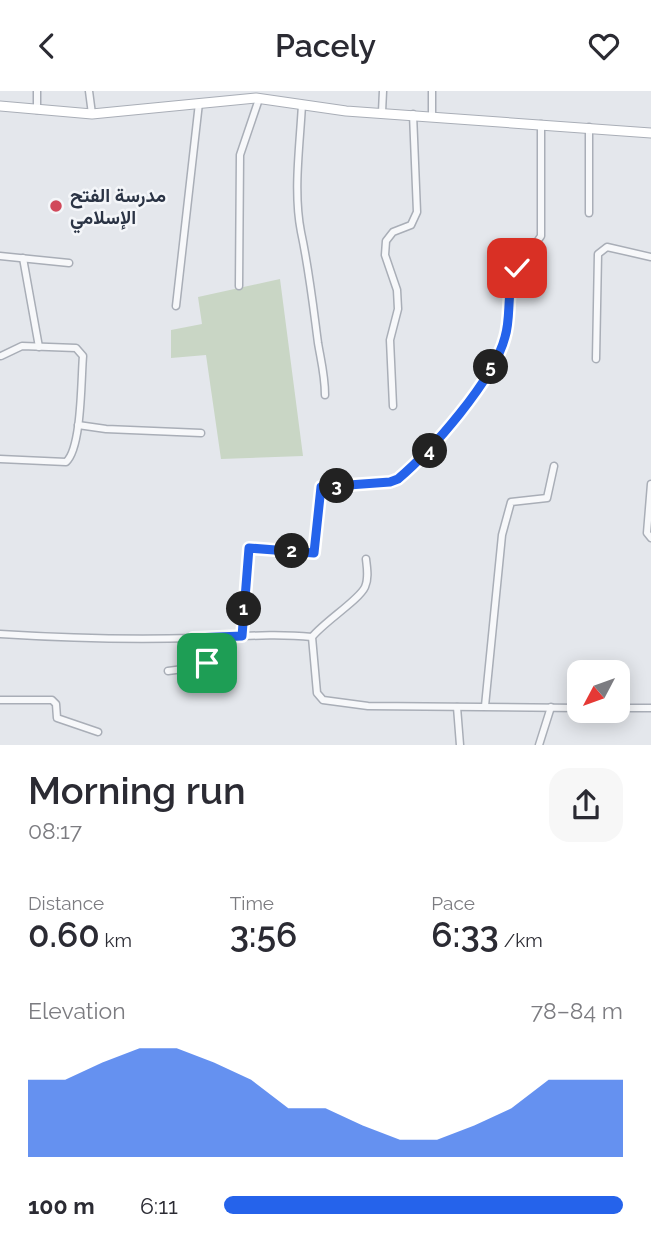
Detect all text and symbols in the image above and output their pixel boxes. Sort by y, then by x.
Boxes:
icon: back [28,27,66,65]
text: Pacely [275,27,376,64]
icon: heart [585,27,623,65]
place label: مدرسة الفتح الإسلامي [70,184,166,234]
marker: مدرسة الفتح الإسلامي [48,198,64,214]
pin [487,238,547,298]
icon: check [498,249,536,287]
pin: 5 [474,349,508,385]
text: 5 [485,355,496,377]
pin: 4 [412,433,448,469]
text: 4 [424,439,435,461]
pin: 3 [320,469,354,503]
text: 3 [331,474,342,496]
pin: 2 [274,533,310,568]
text: 2 [286,539,297,561]
pin: 1 [226,591,262,627]
text: 1 [239,597,248,619]
pin [177,633,237,693]
icon: arrive [188,644,226,682]
north arrow [567,660,630,723]
map controls [567,660,630,723]
text: Morning run [28,768,246,813]
button: share [549,768,623,842]
text: 08:17 [28,817,82,844]
text: Distance [28,892,104,914]
text: Time [230,892,274,914]
text: Pace [431,892,475,914]
text: 0.60 [28,914,100,955]
text: 3:56 [230,914,297,955]
text: 6:33 [431,914,499,955]
text: km [100,929,132,951]
text: /km [499,929,543,951]
text: Elevation [28,997,126,1024]
text: 78–84 m [531,997,623,1024]
text: 100 m [28,1192,95,1219]
text: 6:11 [140,1192,178,1219]

